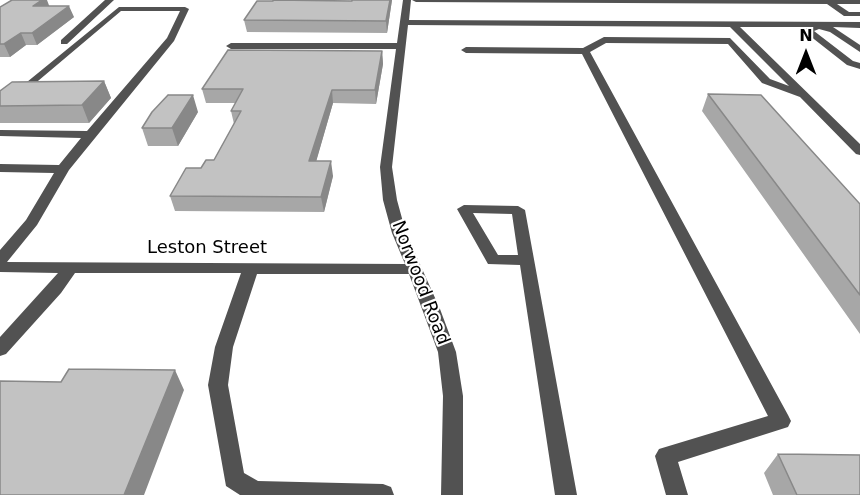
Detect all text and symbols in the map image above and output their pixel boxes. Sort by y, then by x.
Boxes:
north arrow [776,24,836,84]
text: N [799,26,813,45]
street label: Norwood Road [386,218,454,348]
street label: Leston Street [147,237,267,259]

